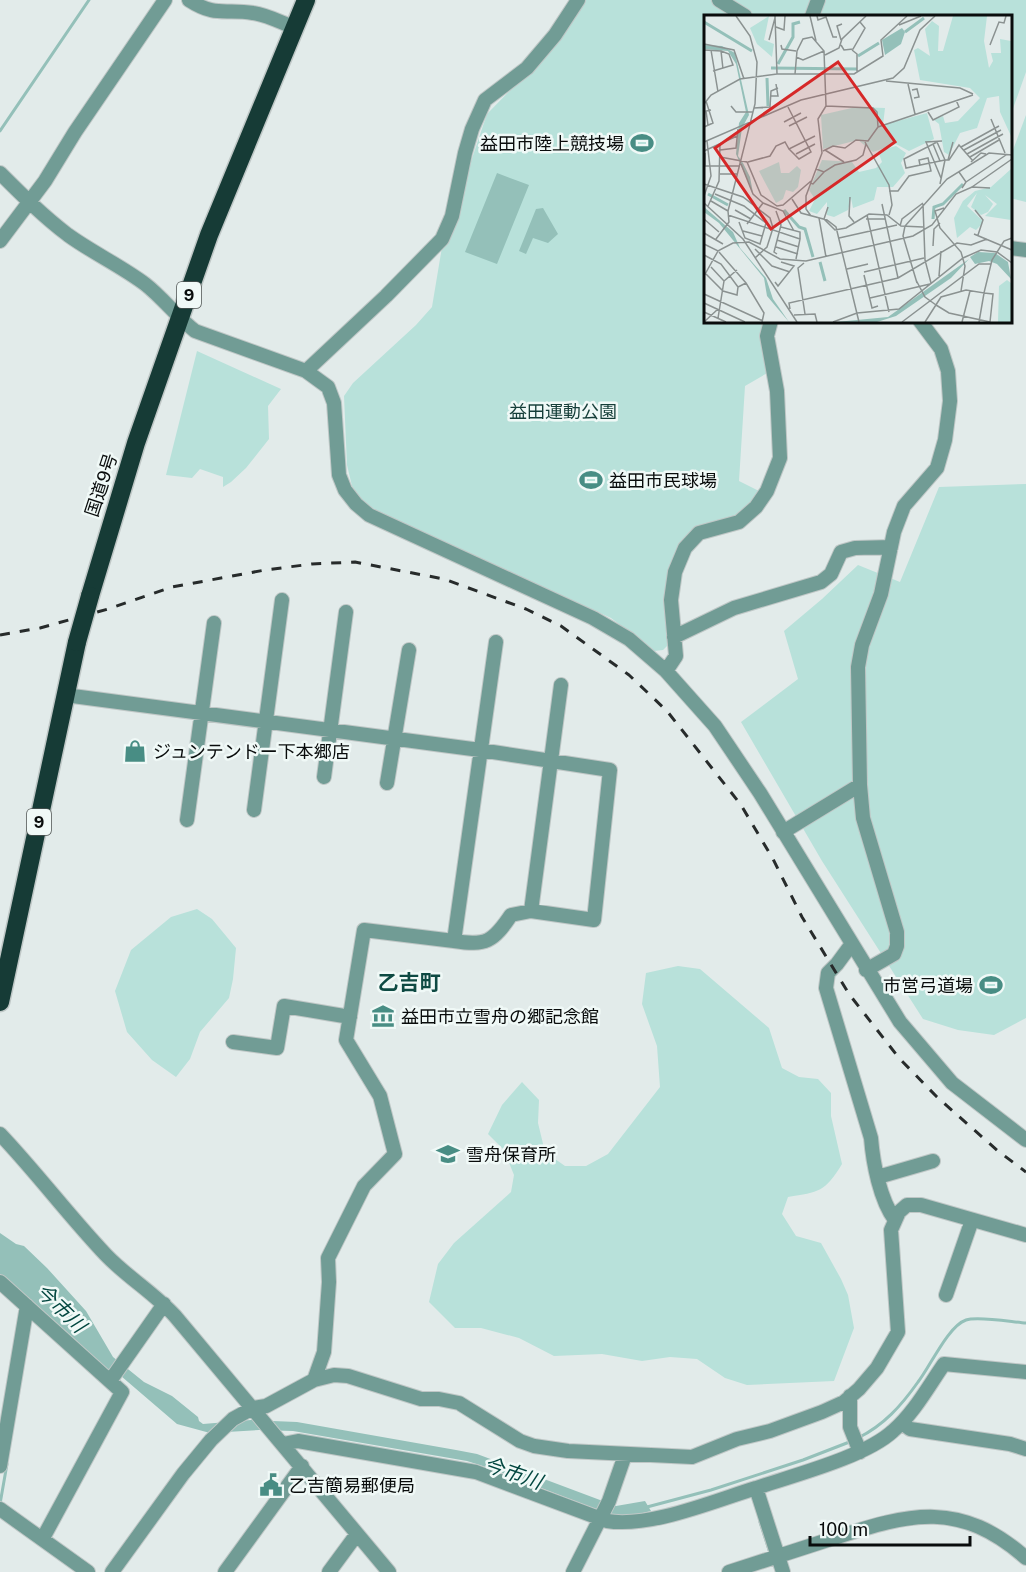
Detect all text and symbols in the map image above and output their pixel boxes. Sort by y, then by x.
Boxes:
inset map [704,15,1011,322]
sports icon: 益田市陸上競技場 [629,130,655,156]
place label: 益田市陸上競技場 [480,133,624,154]
road number: 9 [177,282,201,308]
park label: 益田運動公園 [509,401,617,422]
street label: 国道9号 [81,451,121,519]
sports icon: 益田市民球場 [578,467,604,493]
place label: 益田市民球場 [609,470,717,491]
shop icon: ジュンテンドー下本郷店 [122,738,148,764]
place label: ジュンテンドー下本郷店 [153,741,350,762]
road number: 9 [27,809,51,835]
district label: 乙吉町 [378,970,441,995]
sports icon: 市営弓道場 [978,972,1004,998]
place label: 市営弓道場 [883,975,973,996]
museum icon: 益田市立雪舟の郷記念館 [370,1003,396,1029]
place label: 益田市立雪舟の郷記念館 [401,1006,599,1027]
school or university icon: 雪舟保育所 [435,1141,461,1167]
place label: 雪舟保育所 [466,1144,556,1165]
water label: 今市川 [31,1279,92,1339]
water label: 今市川 [481,1452,547,1495]
public building icon: 乙吉簡易郵便局 [258,1472,284,1498]
place label: 乙吉簡易郵便局 [289,1475,415,1496]
scale bar [810,1509,970,1547]
text: 100 m [819,1519,868,1540]

